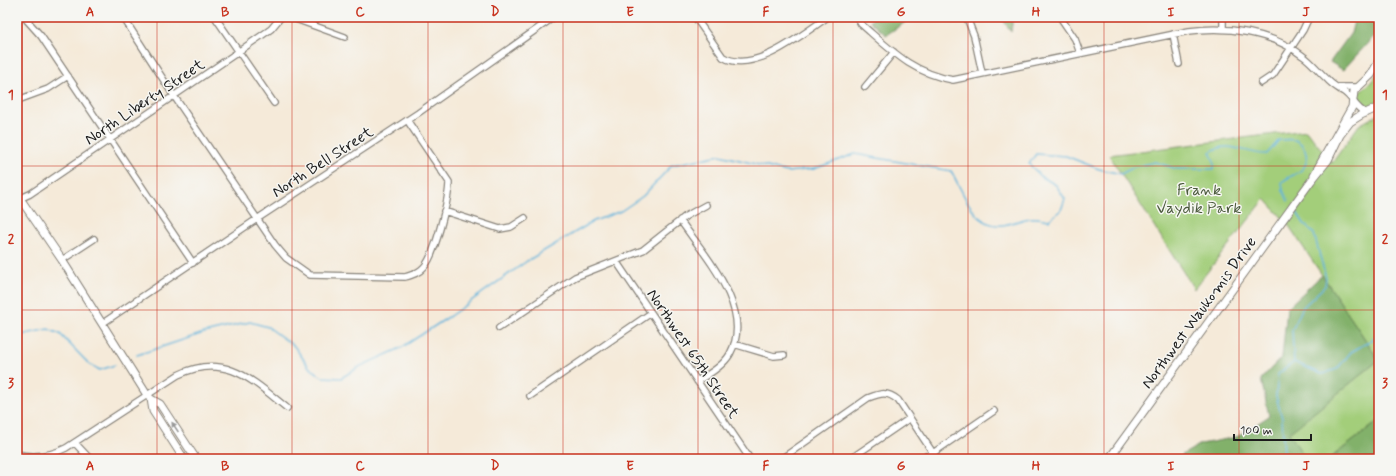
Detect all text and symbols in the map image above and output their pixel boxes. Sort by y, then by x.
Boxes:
text: A [86,4,94,21]
text: B [221,4,230,21]
text: C [355,4,365,21]
text: D [491,4,500,21]
text: E [626,4,634,21]
text: F [763,4,770,21]
text: G [897,4,906,21]
text: H [1032,4,1041,21]
text: I [1168,4,1175,21]
text: J [1302,4,1310,21]
street label: North Liberty Street [81,54,209,150]
text: 1 [8,87,14,104]
text: 1 [1382,87,1388,104]
street label: North Bell Street [268,121,378,203]
park label: Frank Vaydik Park [1157,180,1241,219]
text: 2 [8,231,15,248]
text: 2 [1382,231,1389,248]
street label: Northwest Waukomis Drive [1137,233,1261,393]
street label: Northwest 65th Street [642,285,744,423]
text: 3 [8,375,14,392]
text: 3 [1382,375,1388,392]
scale bar [1234,416,1311,442]
one-way arrow [171,422,179,432]
text: 100 m [1240,423,1272,439]
text: A [86,458,94,475]
text: B [221,458,230,475]
text: C [355,458,365,475]
text: D [491,458,500,475]
text: E [626,458,634,475]
text: F [763,458,770,475]
text: G [897,458,906,475]
text: H [1032,458,1041,475]
text: I [1168,458,1175,475]
text: J [1302,458,1310,475]

